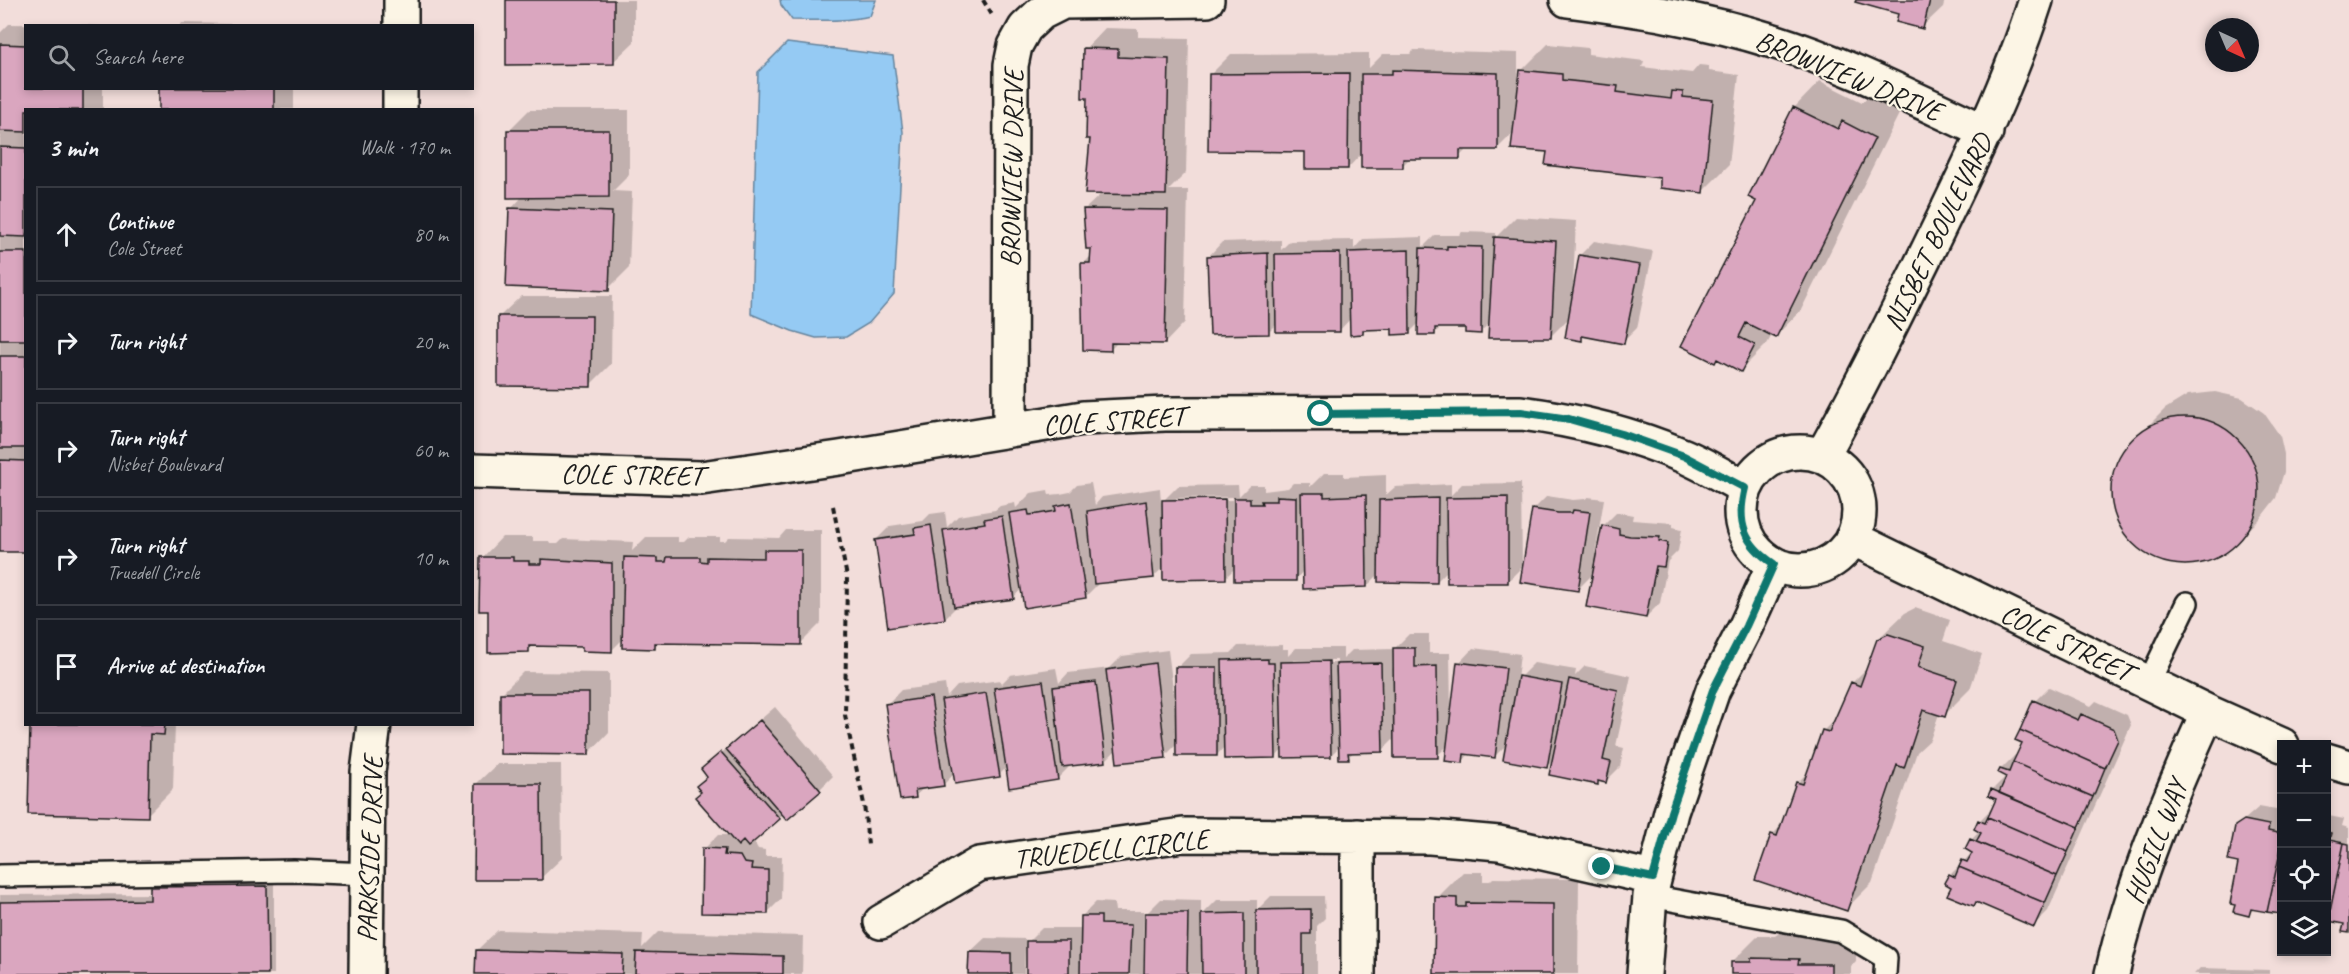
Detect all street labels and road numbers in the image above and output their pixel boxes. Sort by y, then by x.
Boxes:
street label: BROWVIEW DRIVE [1751,22,1950,130]
street label: BROWVIEW DRIVE [992,65,1031,267]
street label: NISBET BOULEVARD [1875,126,2001,336]
street label: COLE STREET [1042,398,1193,443]
street label: COLE STREET [561,456,710,493]
street label: COLE STREET [1995,596,2145,692]
street label: PARKSIDE DRIVE [349,752,390,943]
street label: HUGILL WAY [2116,770,2197,908]
street label: TRUEDELL CIRCLE [1012,821,1214,876]

